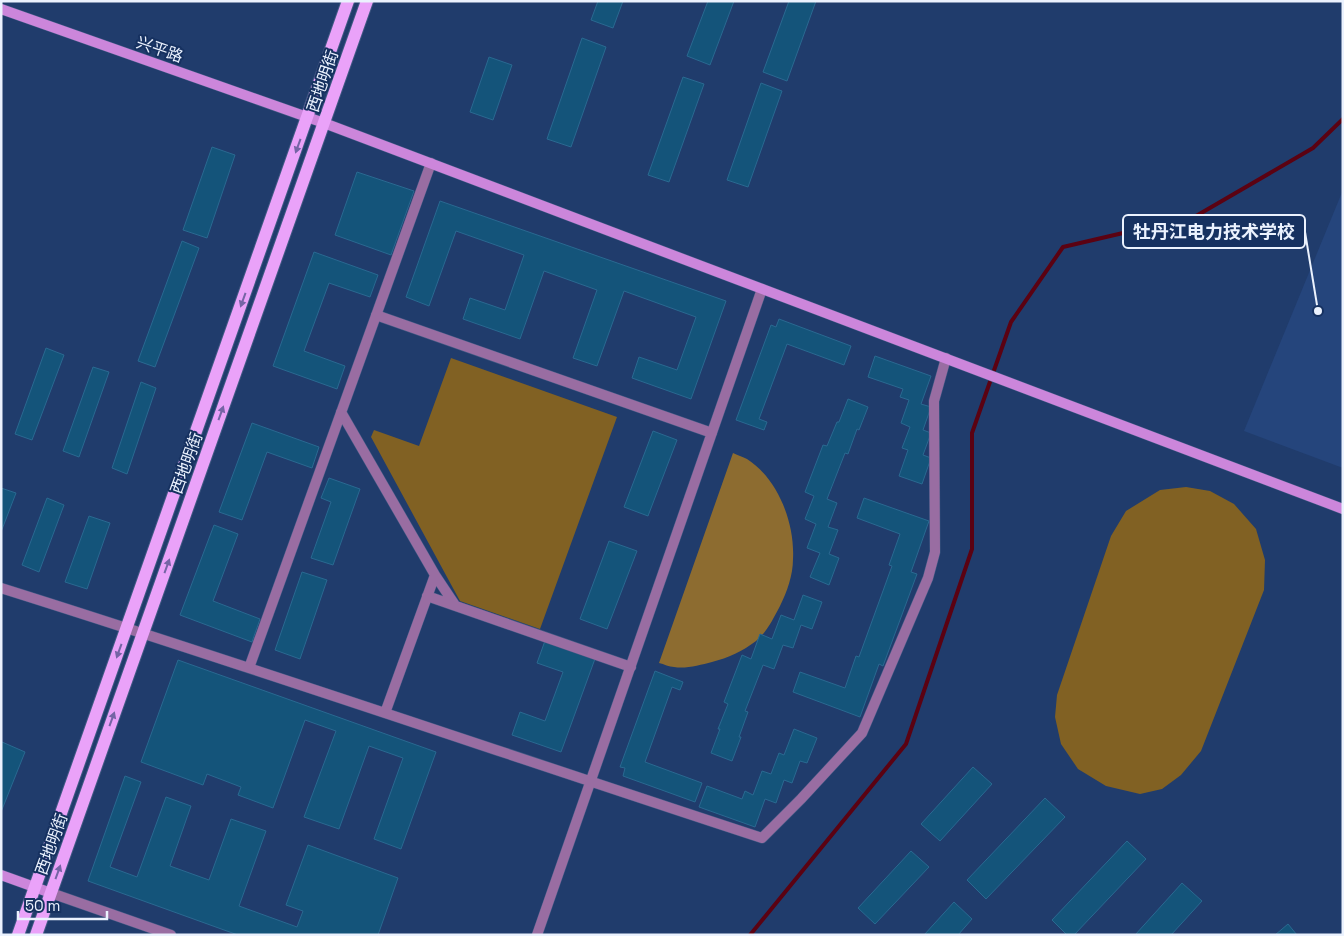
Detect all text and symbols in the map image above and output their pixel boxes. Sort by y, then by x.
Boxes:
street label: 兴平路 [134,32,186,67]
street label: 西地明街 [302,47,343,115]
one-way arrow [294,139,301,154]
callout: 牡丹江电力技术学校 [1123,215,1305,248]
text: 牡丹江电力技术学校 [1133,220,1295,243]
one-way arrow [239,292,246,307]
one-way arrow [217,405,225,420]
street label: 西地明街 [166,430,207,497]
one-way arrow [163,558,171,573]
one-way arrow [115,643,122,658]
one-way arrow [108,711,116,726]
street label: 西地明街 [31,811,72,878]
one-way arrow [55,865,62,880]
scale bar [18,888,106,920]
text: 50 m [25,896,60,915]

